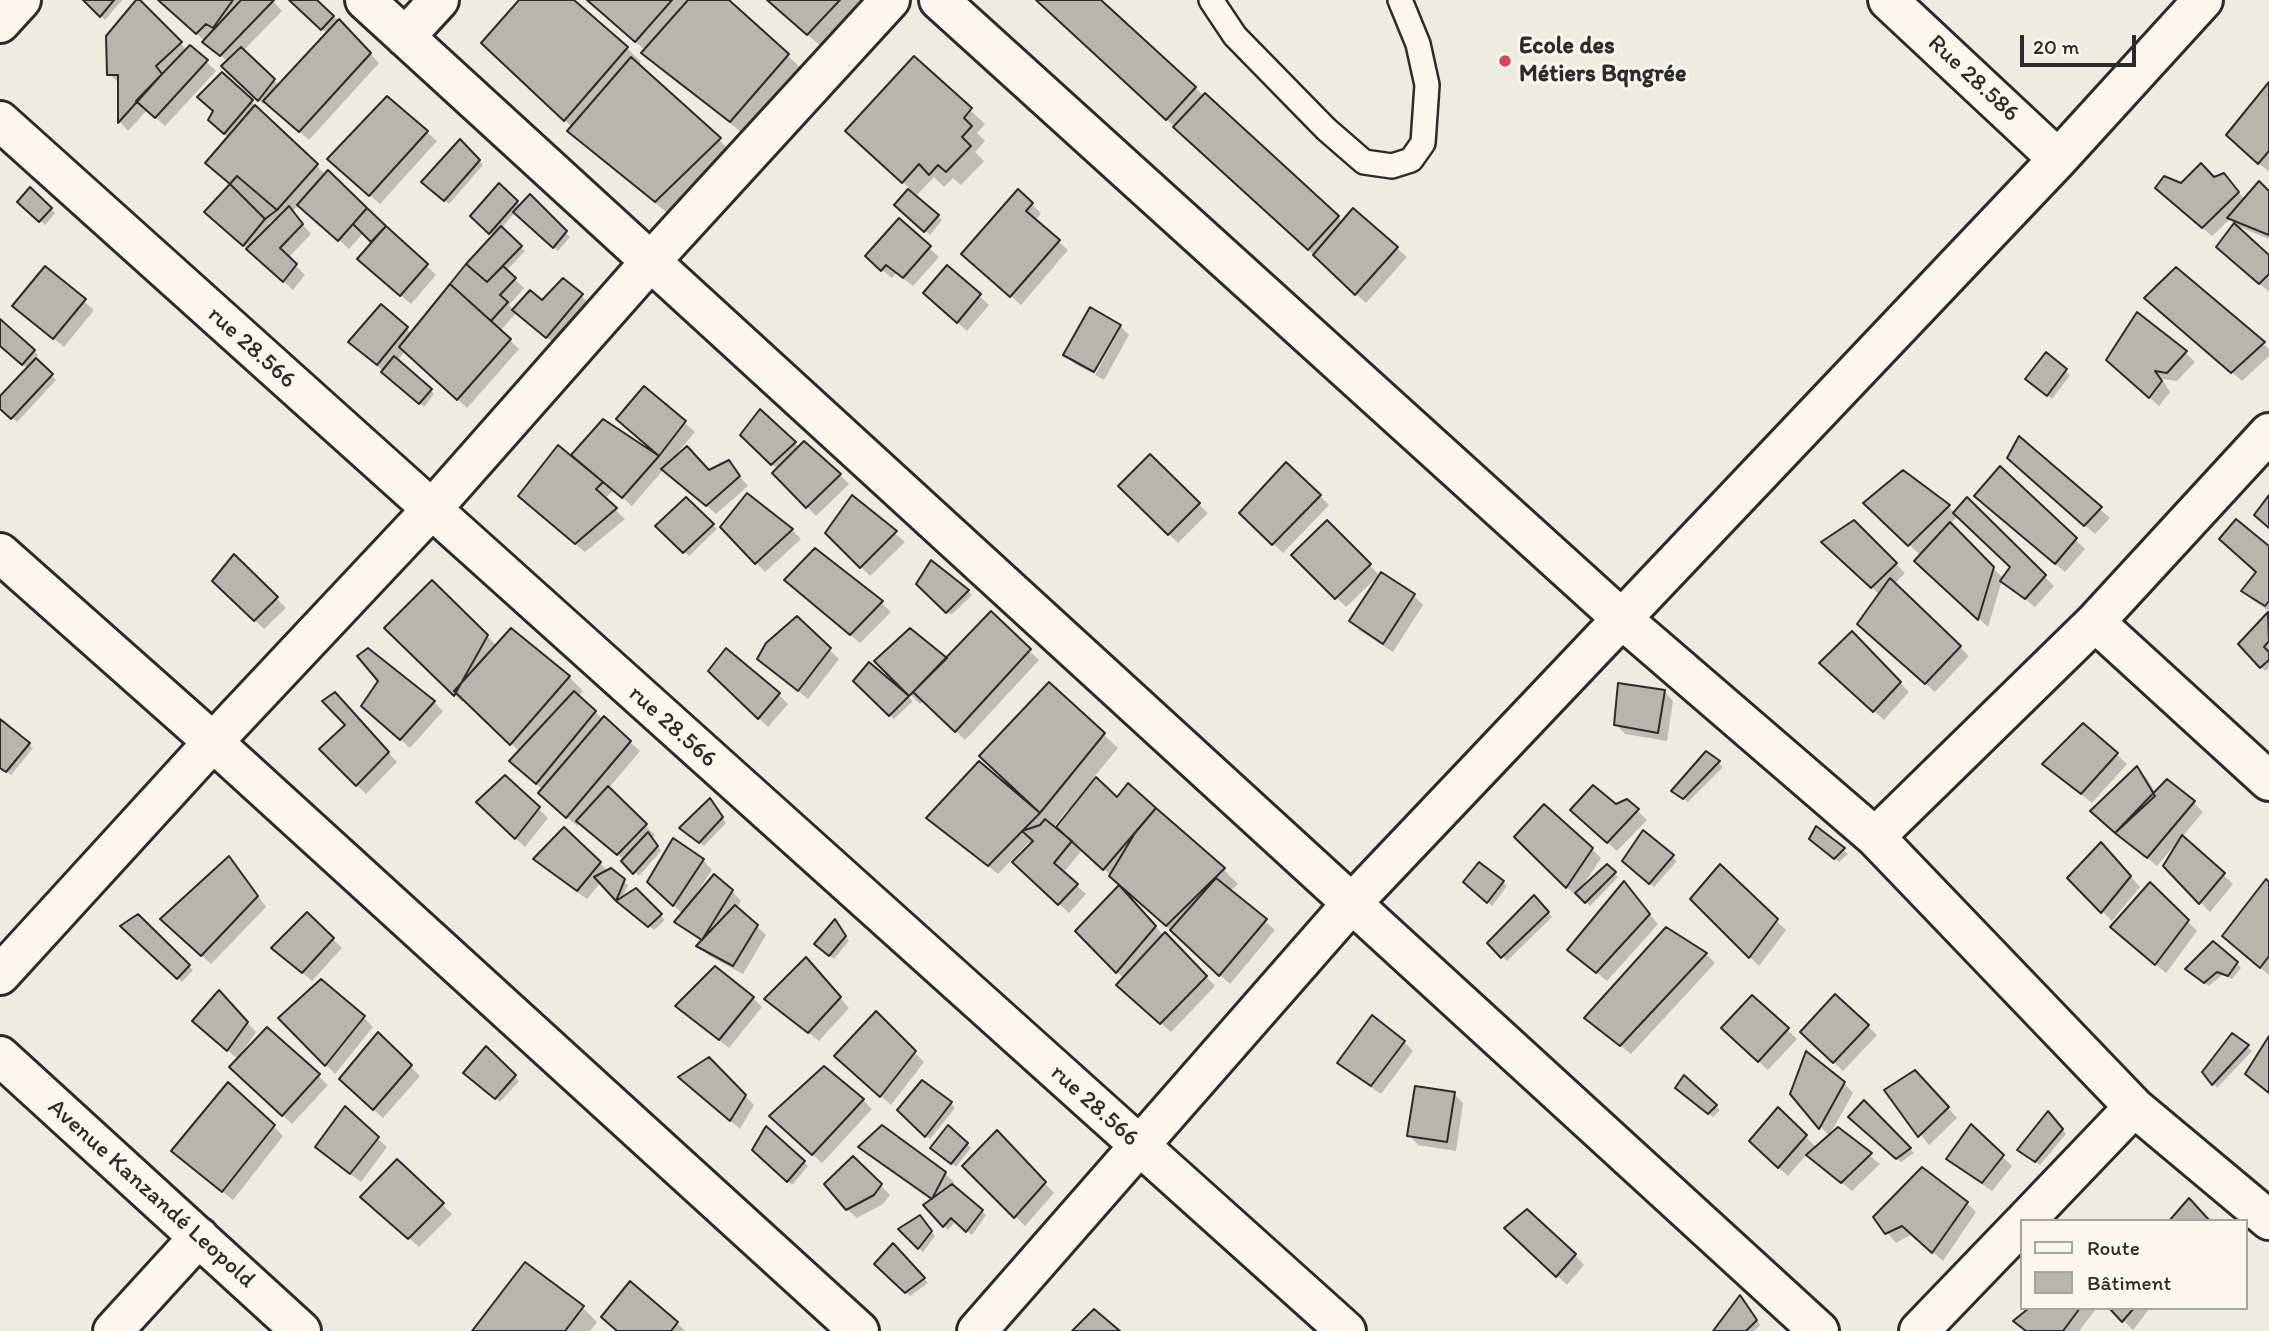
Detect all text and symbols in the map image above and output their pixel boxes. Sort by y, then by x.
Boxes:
scale bar [2024,21,2140,65]
street label: Rue 28.586 [1921,29,2025,129]
place label: Ecole des Métiers Bqngrée [1519,33,1686,89]
text: 20 m [2033,34,2079,59]
marker: Ecole des Métiers Bqngrée [1497,53,1513,69]
street label: rue 28.566 [201,301,301,395]
street label: rue 28.566 [622,680,722,774]
street label: rue 28.566 [1044,1059,1144,1153]
street label: Avenue Kanzandé Leopold [41,1093,261,1295]
legend [2021,1219,2248,1310]
text: Route [2087,1235,2140,1260]
text: Bâtiment [2087,1270,2171,1295]

